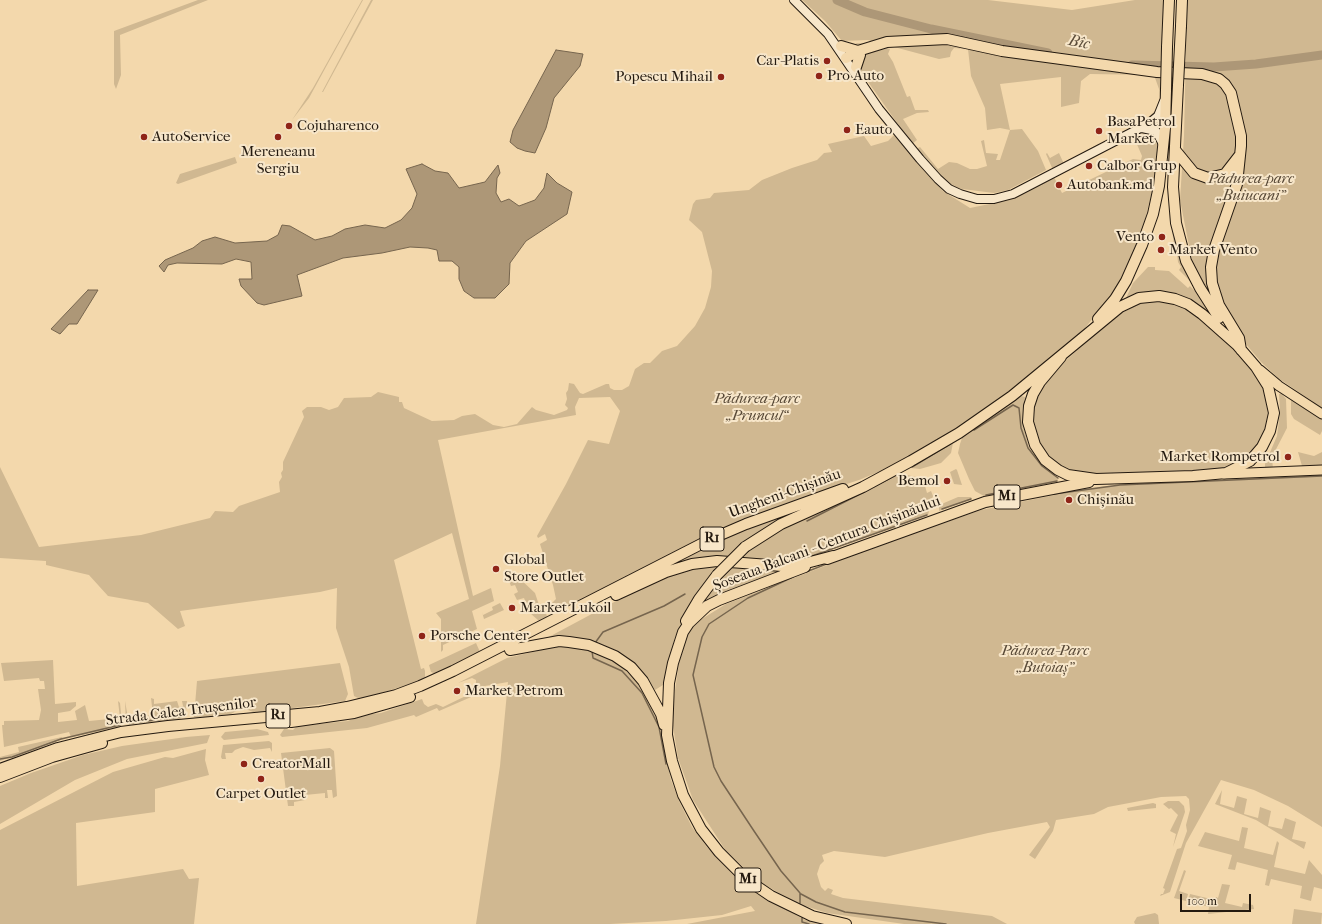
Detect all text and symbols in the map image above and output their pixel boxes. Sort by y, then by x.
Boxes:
water label: Bîc [1067,32,1091,54]
place label: Car-Platis [756,52,819,70]
marker: Car-Platis [822,56,832,66]
place label: Pro Auto [827,67,884,85]
place label: Popescu Mihail [615,68,713,86]
marker: Pro Auto [814,71,824,81]
marker: Popescu Mihail [716,72,726,82]
place label: BasaPetrol Market [1107,113,1176,148]
place label: Cojuharenco [297,117,379,135]
marker: Cojuharenco [284,121,294,131]
place label: Eauto [855,121,892,139]
marker: Eauto [842,125,852,135]
marker: BasaPetrol Market [1094,126,1104,136]
place label: AutoService [152,128,230,146]
marker: AutoService [139,132,149,142]
marker: Mereneanu Sergiu [273,132,283,142]
place label: Mereneanu Sergiu [241,143,315,178]
place label: Calbor Grup [1097,157,1177,175]
marker: Calbor Grup [1084,161,1094,171]
park label: Pădurea-parc „Buiucani” [1208,170,1294,205]
place label: Autobank.md [1067,176,1153,194]
marker: Autobank.md [1054,180,1064,190]
place label: Vento [1116,228,1154,246]
marker: Vento [1157,232,1167,242]
place label: Market Vento [1169,241,1257,259]
marker: Market Vento [1156,245,1166,255]
park label: Pădurea-parc „Pruncul“ [714,390,800,425]
place label: Market Rompetrol [1160,448,1280,466]
marker: Market Rompetrol [1283,452,1293,462]
street label: Ungheni-Chișinău [726,465,844,523]
place label: Bemol [898,472,939,490]
marker: Bemol [942,476,952,486]
road number: M1 [994,485,1020,509]
place label: Chișinău [1077,491,1134,509]
street label: Șoseaua Balcani - Centura Chișinăului [711,492,943,596]
marker: Chișinău [1064,495,1074,505]
road number: R1 [700,527,724,551]
place label: Global Store Outlet [504,551,584,586]
marker: Global Store Outlet [491,564,501,574]
place label: Market Lukoil [520,599,611,617]
marker: Market Lukoil [507,603,517,613]
place label: Porsche Center [430,627,529,645]
marker: Porsche Center [417,631,427,641]
park label: Pădurea-Parc „Butoiaș” [1001,642,1089,677]
place label: Market Petrom [465,682,563,700]
marker: Market Petrom [452,686,462,696]
street label: Strada Calea Trușenilor [105,694,257,730]
road number: R1 [266,704,290,728]
place label: CreatorMall [252,755,331,773]
marker: CreatorMall [239,759,249,769]
marker: Carpet Outlet [256,774,266,784]
place label: Carpet Outlet [216,785,306,803]
road number: M1 [735,868,761,892]
scale bar [1182,886,1253,912]
text: 100 m [1187,894,1217,908]

